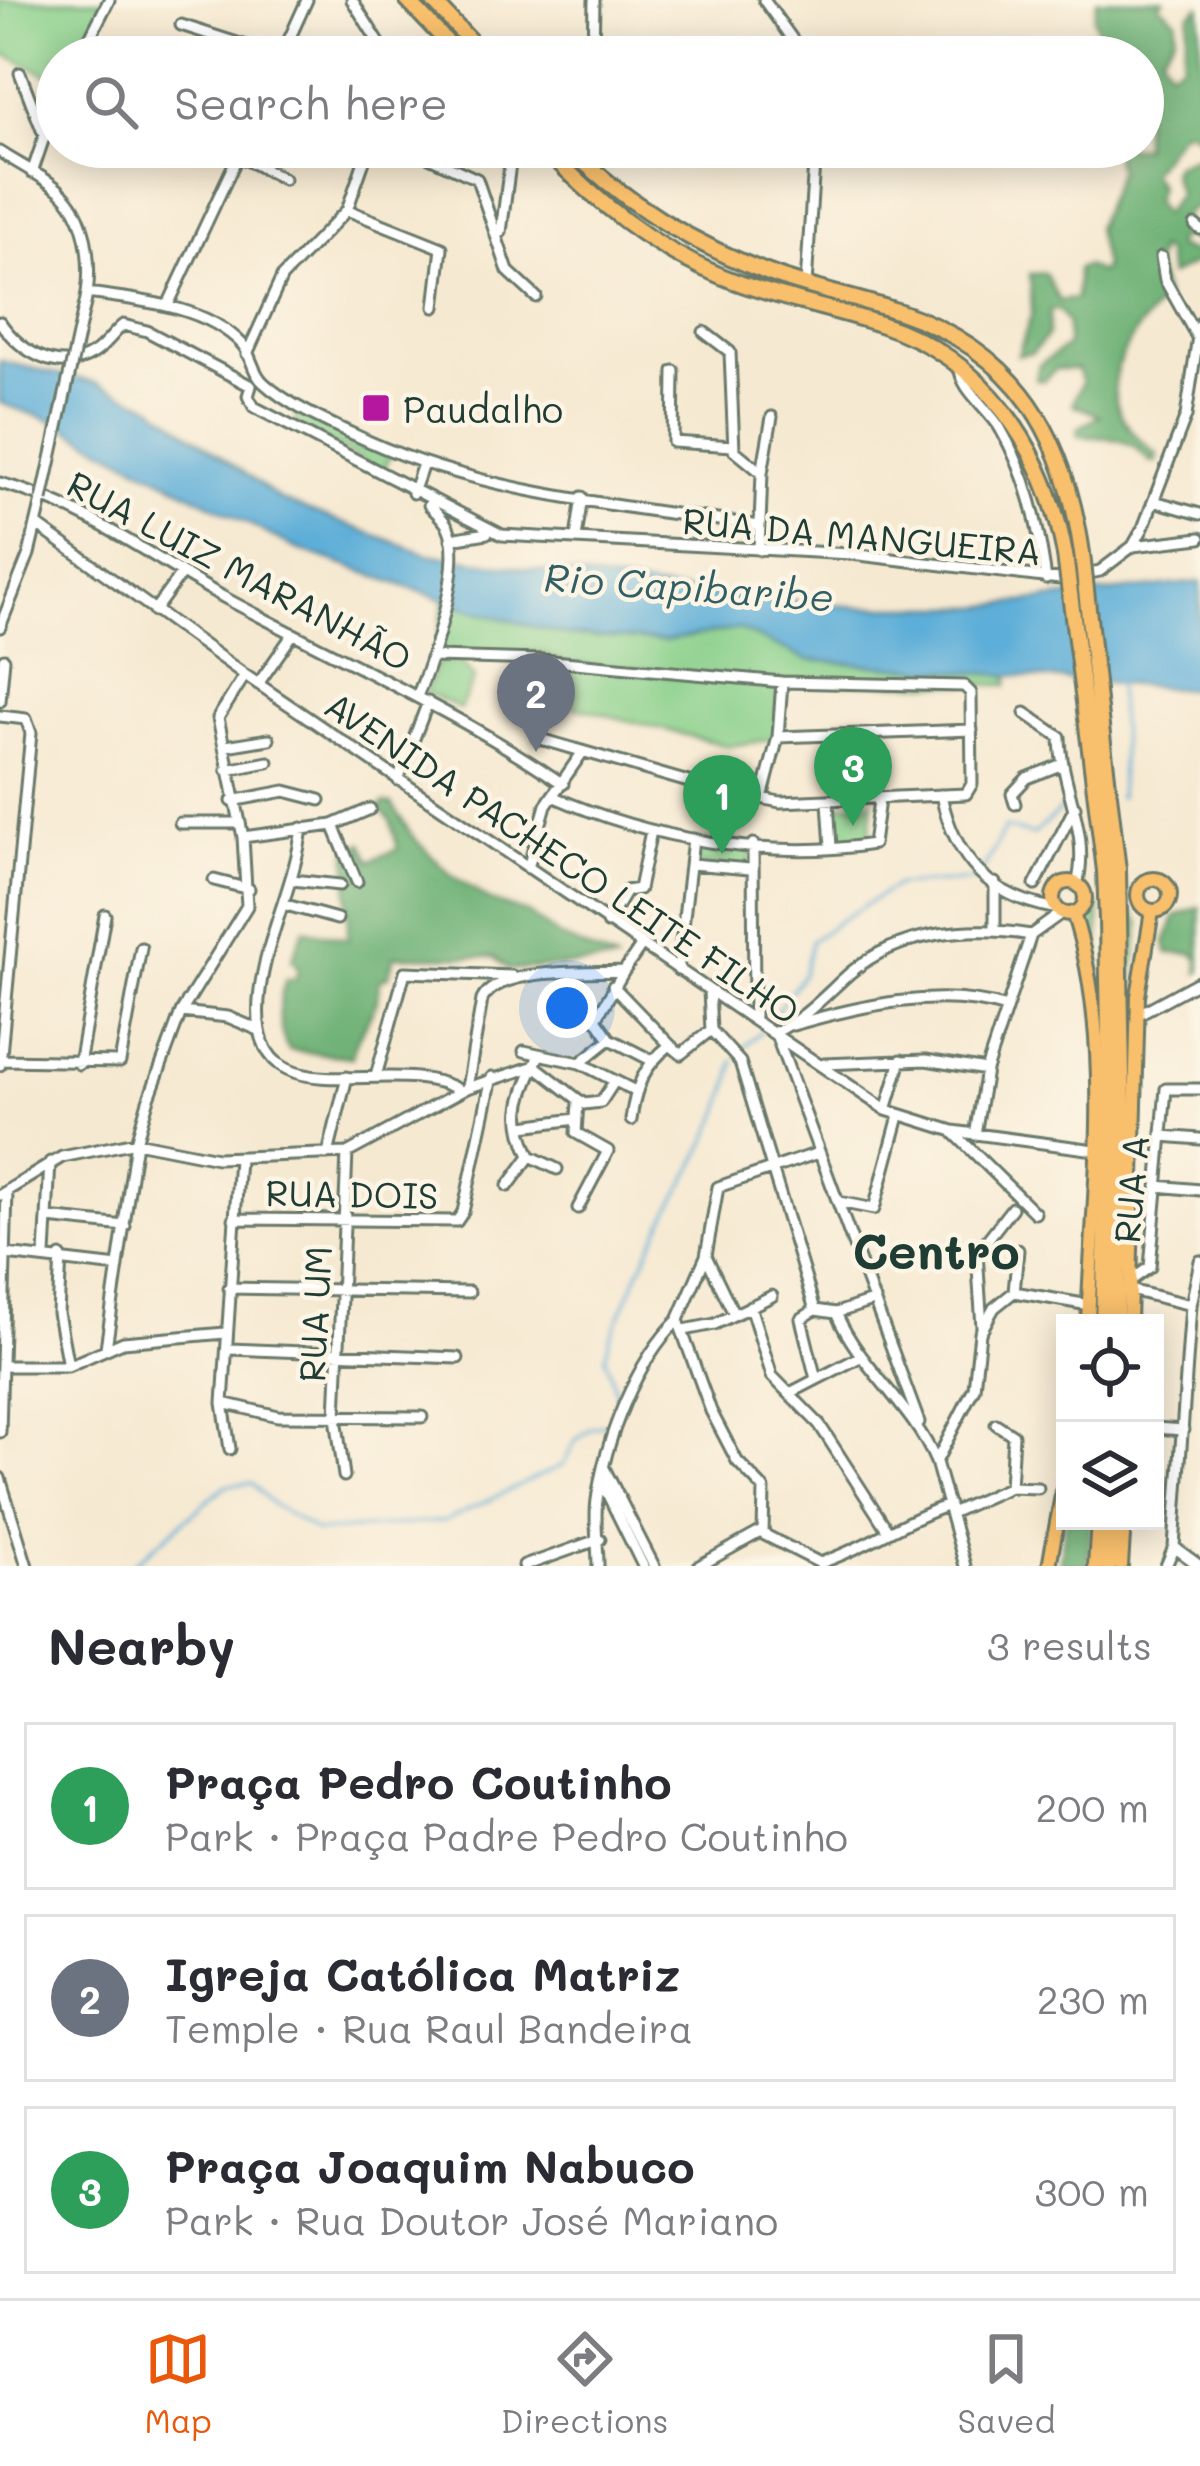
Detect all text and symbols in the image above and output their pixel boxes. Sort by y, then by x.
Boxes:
search box [36,36,1164,168]
icon: search [78,69,144,135]
text: Search here [174,73,448,131]
place label: Paudalho [403,385,563,432]
marker: Paudalho [360,392,392,424]
street label: RUA LUIZ MARANHÃO [60,459,420,681]
street label: RUA DA MANGUEIRA [681,496,1043,574]
water label: Rio Capibaribe [542,550,836,622]
pin: 2 [497,653,575,752]
street label: AVENIDA PACHECO LEITE FILHO [317,680,809,1034]
pin: 3 [814,727,892,826]
pin: 1 [683,755,761,854]
your location [537,978,597,1038]
street label: RUA A [1102,1133,1158,1245]
street label: RUA DOIS [265,1168,439,1218]
district label: Centro [852,1219,1020,1281]
street label: RUA UM [287,1245,341,1383]
map controls [1056,1314,1164,1530]
button: locate [1056,1314,1164,1422]
button: layers [1056,1422,1164,1530]
text: Nearby [48,1611,235,1678]
text: 3 results [987,1619,1152,1670]
text: Praça Pedro Coutinho [165,1752,672,1810]
text: 1 [81,1781,99,1832]
text: 200 m [1036,1781,1149,1832]
text: Park · Praça Padre Pedro Coutinho [165,1810,848,1861]
text: Igreja Católica Matriz [165,1944,680,2002]
text: 2 [79,1973,101,2024]
text: 230 m [1037,1973,1149,2024]
text: Temple · Rua Raul Bandeira [165,2002,693,2053]
text: Praça Joaquim Nabuco [165,2136,695,2194]
text: 3 [78,2165,102,2216]
text: 300 m [1034,2165,1149,2216]
text: Park · Rua Doutor José Mariano [165,2194,778,2245]
tab: Map [145,2326,212,2441]
tab: Directions [501,2326,668,2441]
tab: Saved [958,2326,1055,2441]

